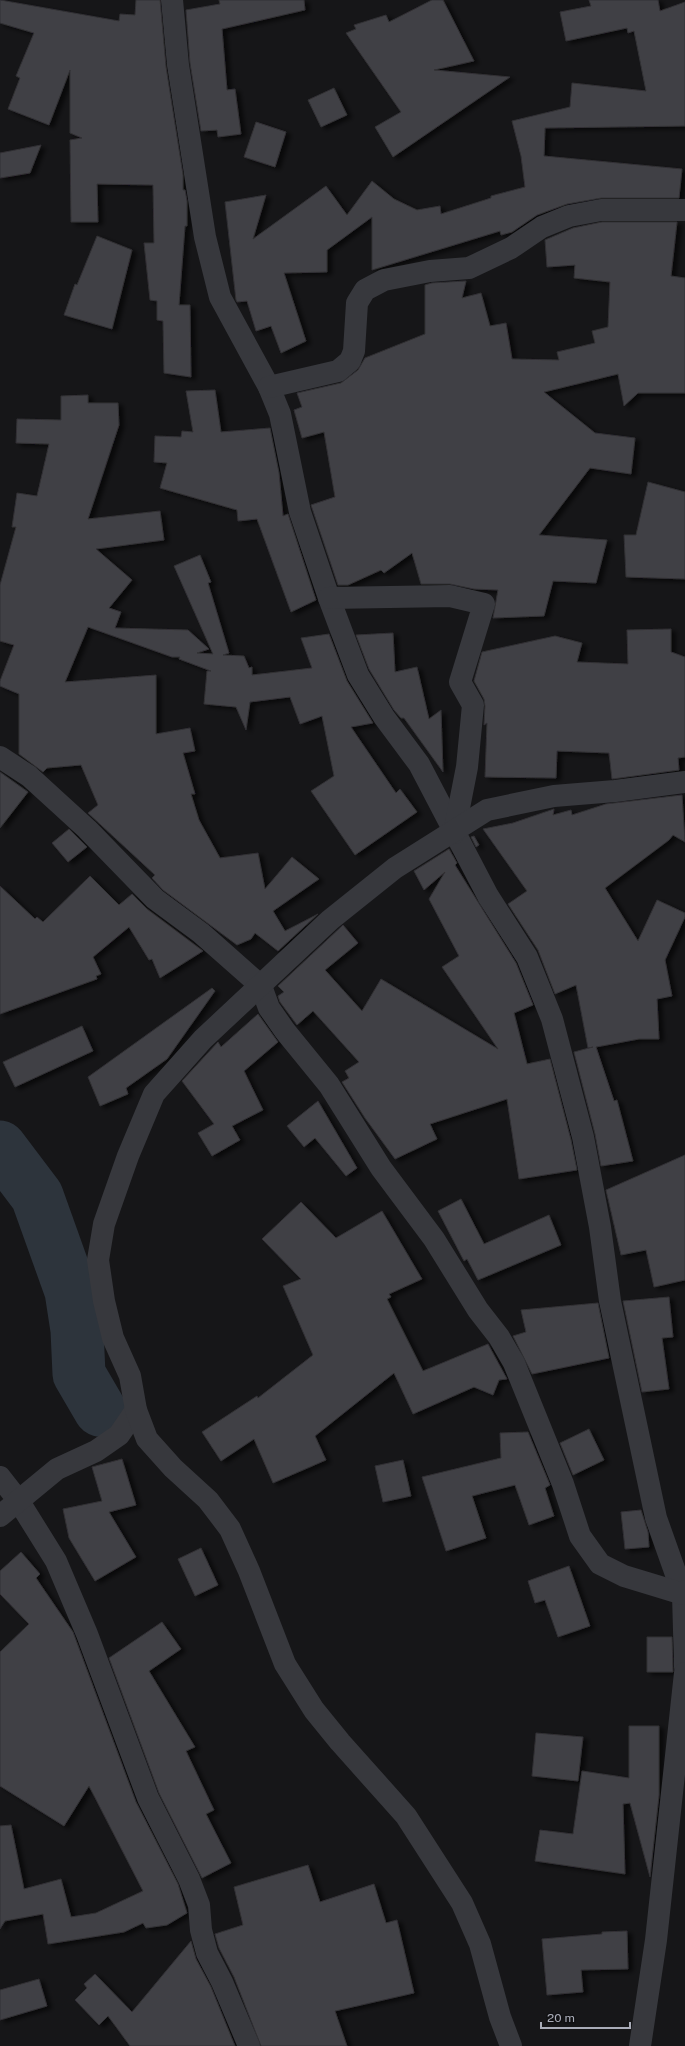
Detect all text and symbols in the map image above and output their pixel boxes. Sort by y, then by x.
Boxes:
scale bar [541,2004,630,2030]
text: 20 m [547,2011,575,2025]

